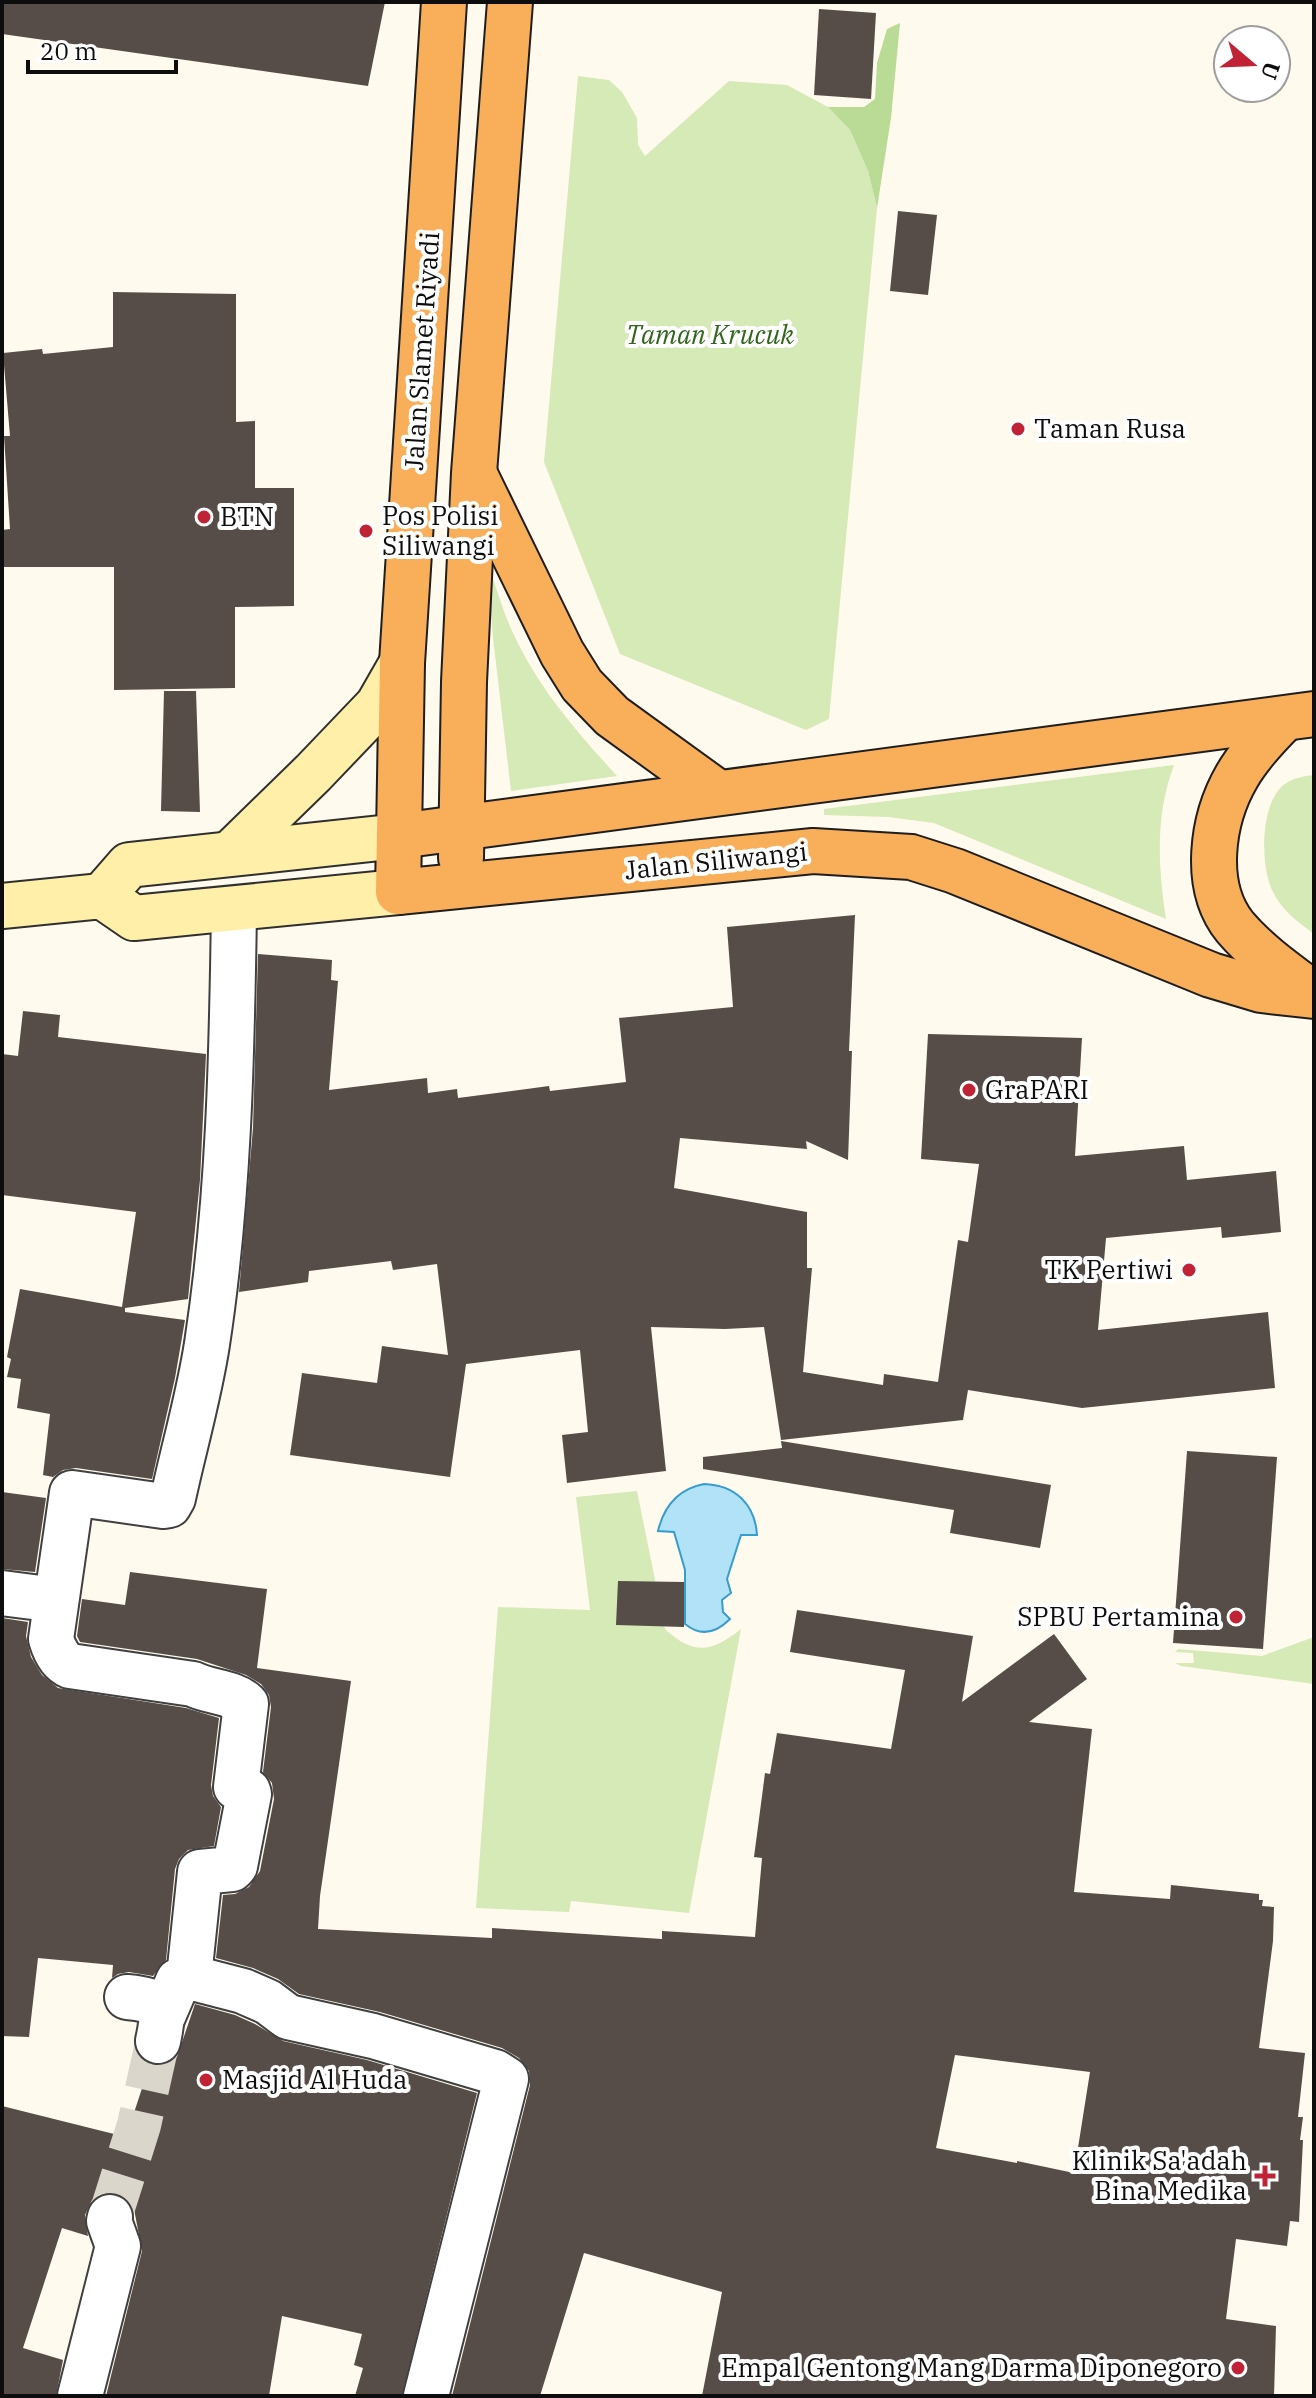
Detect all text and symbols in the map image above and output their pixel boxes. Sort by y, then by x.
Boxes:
scale bar [28,24,176,74]
north arrow [1212,24,1292,104]
text: 20 m [40,35,97,67]
text: U [1255,58,1288,83]
street label: Jalan Slamet Riyadi [396,230,446,471]
park label: Taman Krucuk [626,317,794,351]
place label: Taman Rusa [1034,411,1186,445]
marker: Taman Rusa [1009,420,1027,438]
place label: Pos Polisi Siliwangi [382,498,498,562]
place label: BTN [220,499,274,533]
marker: BTN [195,508,213,526]
marker: Pos Polisi Siliwangi [357,522,375,540]
street label: Jalan Siliwangi [623,834,809,886]
place label: GraPARI [985,1072,1089,1106]
marker: GraPARI [960,1081,978,1099]
place label: TK Pertiwi [1044,1252,1173,1286]
marker: TK Pertiwi [1180,1261,1198,1279]
place label: SPBU Pertamina [1017,1599,1220,1633]
marker: SPBU Pertamina [1227,1608,1245,1626]
place label: Masjid Al Huda [222,2062,407,2096]
marker: Masjid Al Huda [197,2071,215,2089]
place label: Klinik Sa'adah Bina Medika [1072,2143,1247,2207]
marker: Klinik Sa'adah Bina Medika [1254,2165,1276,2187]
place label: Empal Gentong Mang Darma Diponegoro [721,2350,1222,2384]
marker: Empal Gentong Mang Darma Diponegoro [1229,2359,1247,2377]

